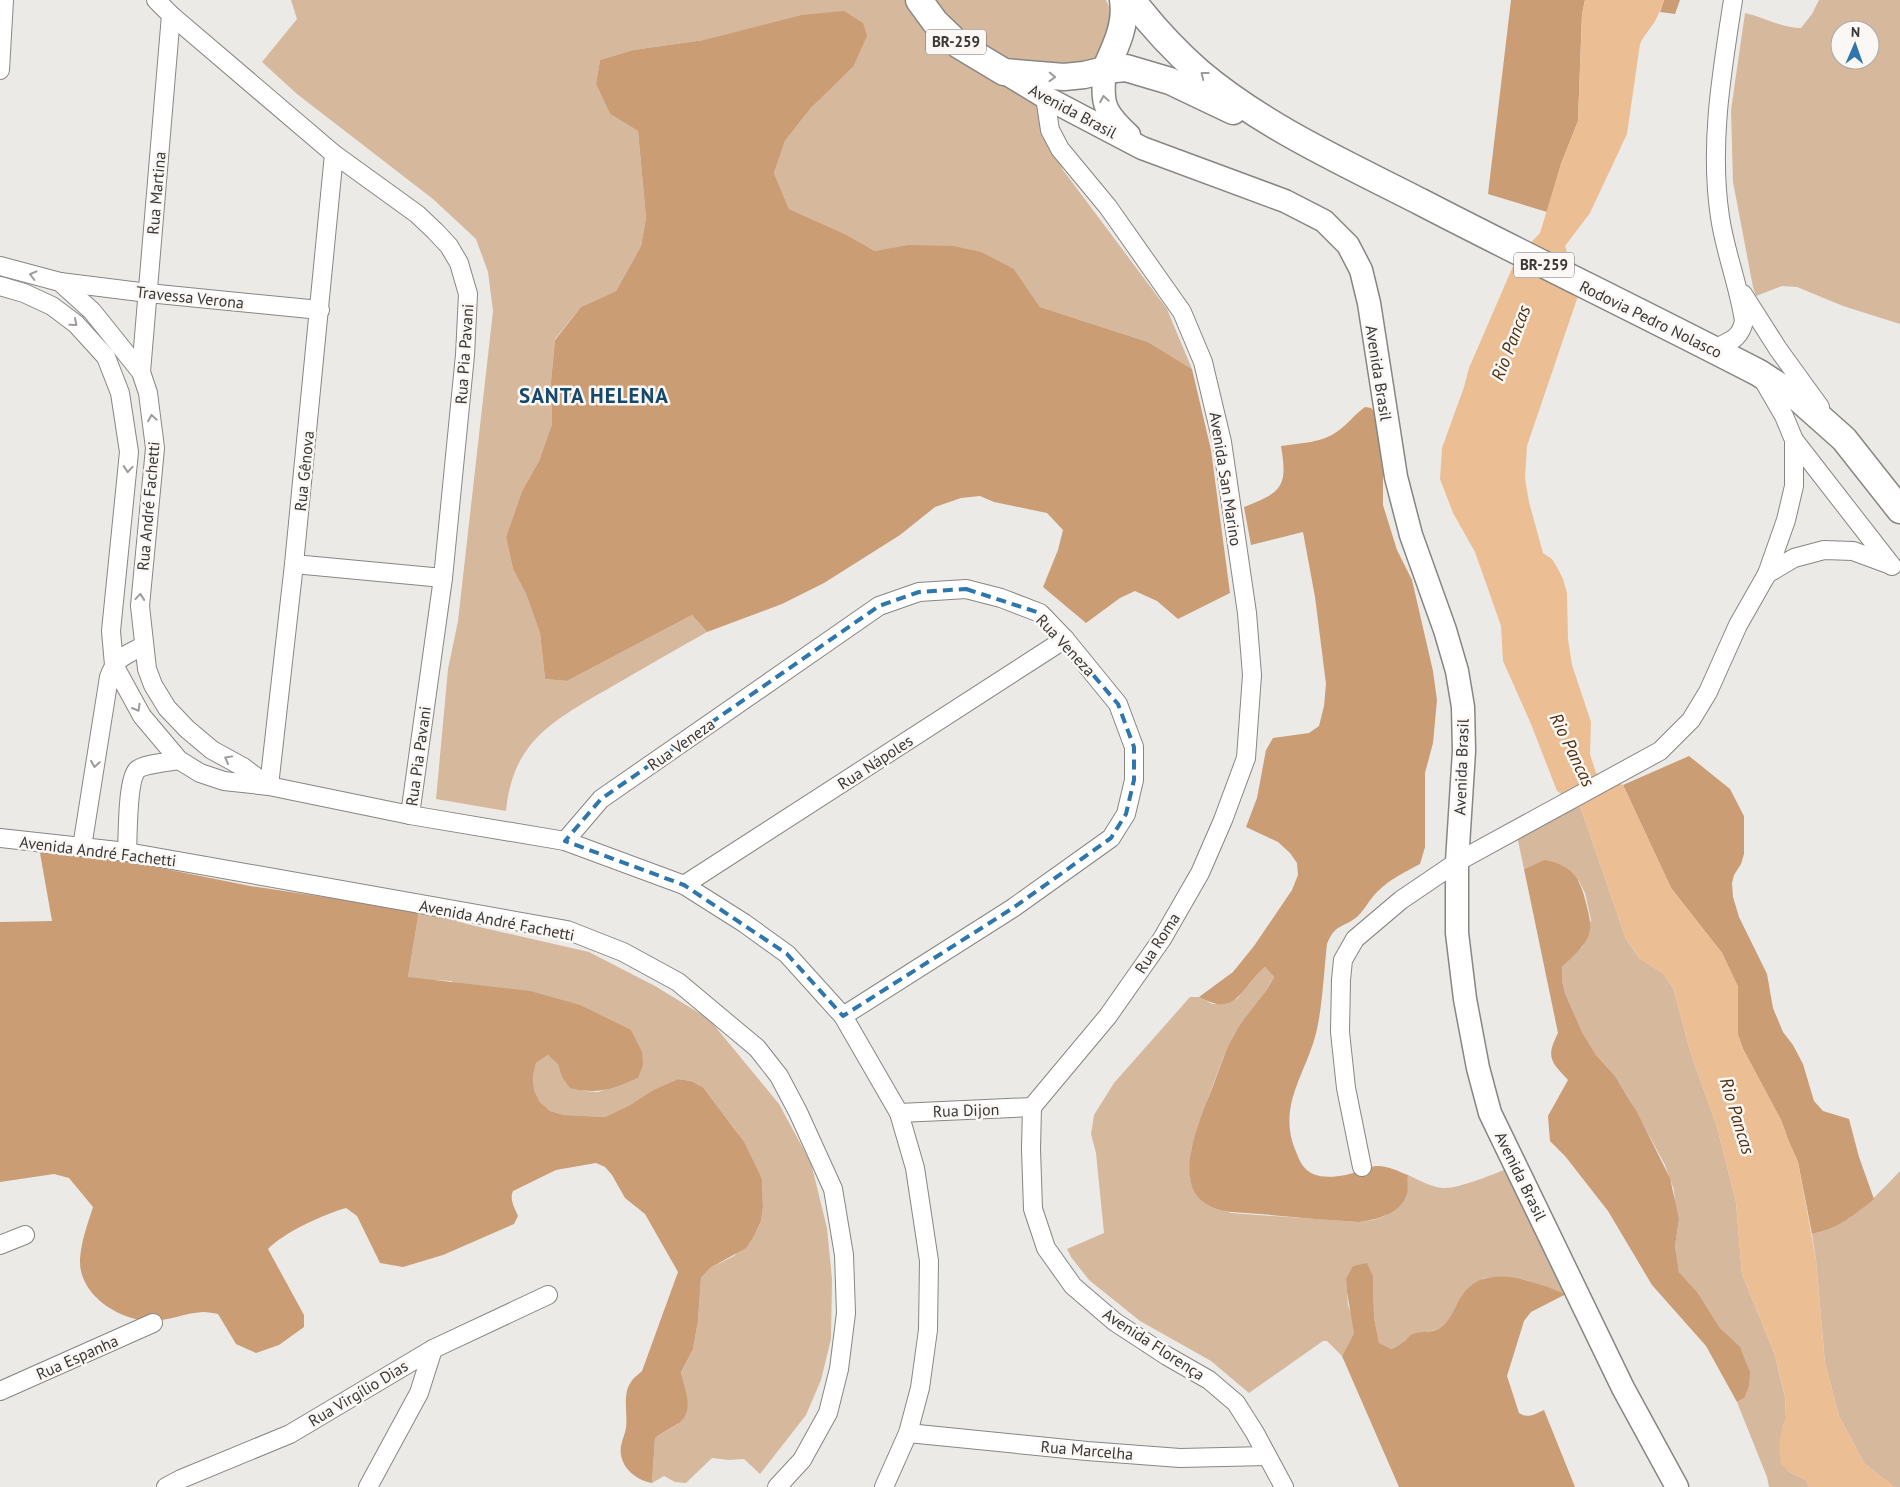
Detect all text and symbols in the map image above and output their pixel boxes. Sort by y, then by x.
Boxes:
north arrow [1830,20,1880,70]
text: N [1851,23,1860,41]
road number: BR-259 [926,30,986,54]
one-way arrow [1049,72,1057,82]
one-way arrow [1201,72,1210,80]
street label: Avenida Brasil [1026,79,1121,143]
one-way arrow [1100,94,1110,103]
street label: Rua Martina [142,151,170,235]
road number: BR-259 [1514,252,1574,278]
one-way arrow [28,270,37,281]
street label: Rodovia Pedro Nolasco [1576,276,1726,362]
street label: Travessa Verona [135,281,245,313]
water label: Rio Pancas [1486,301,1536,384]
street label: Rua Pia Pavani [451,303,477,405]
one-way arrow [69,317,78,326]
street label: Avenida Brasil [1362,324,1396,423]
district label: SANTA HELENA [519,382,669,409]
street label: Avenida San Marino [1206,411,1246,547]
one-way arrow [147,414,158,422]
street label: Rua Gênova [290,430,318,512]
street label: Rua André Fachetti [132,441,164,571]
one-way arrow [122,466,133,474]
one-way arrow [135,593,146,601]
street label: Rua Veneza [1032,610,1100,680]
one-way arrow [131,702,141,711]
street label: Rua Pia Pavani [401,705,435,807]
water label: Rio Pancas [1545,709,1600,791]
street label: Rua Veneza [643,713,719,775]
street label: Avenida Brasil [1449,718,1473,816]
street label: Rua Nápoles [834,730,917,794]
one-way arrow [225,756,234,766]
one-way arrow [90,761,101,769]
street label: Avenida André Fachetti [18,831,178,871]
street label: Avenida André Fachetti [418,895,576,945]
street label: Rua Roma [1130,909,1184,977]
water label: Rio Pancas [1715,1075,1760,1158]
street label: Rua Dijon [932,1099,1000,1121]
street label: Avenida Brasil [1491,1128,1551,1224]
street label: Avenida Florença [1099,1304,1209,1384]
street label: Rua Espanha [33,1330,121,1384]
street label: Rua Virgílio Dias [305,1355,412,1431]
street label: Rua Marcelha [1040,1436,1134,1464]

